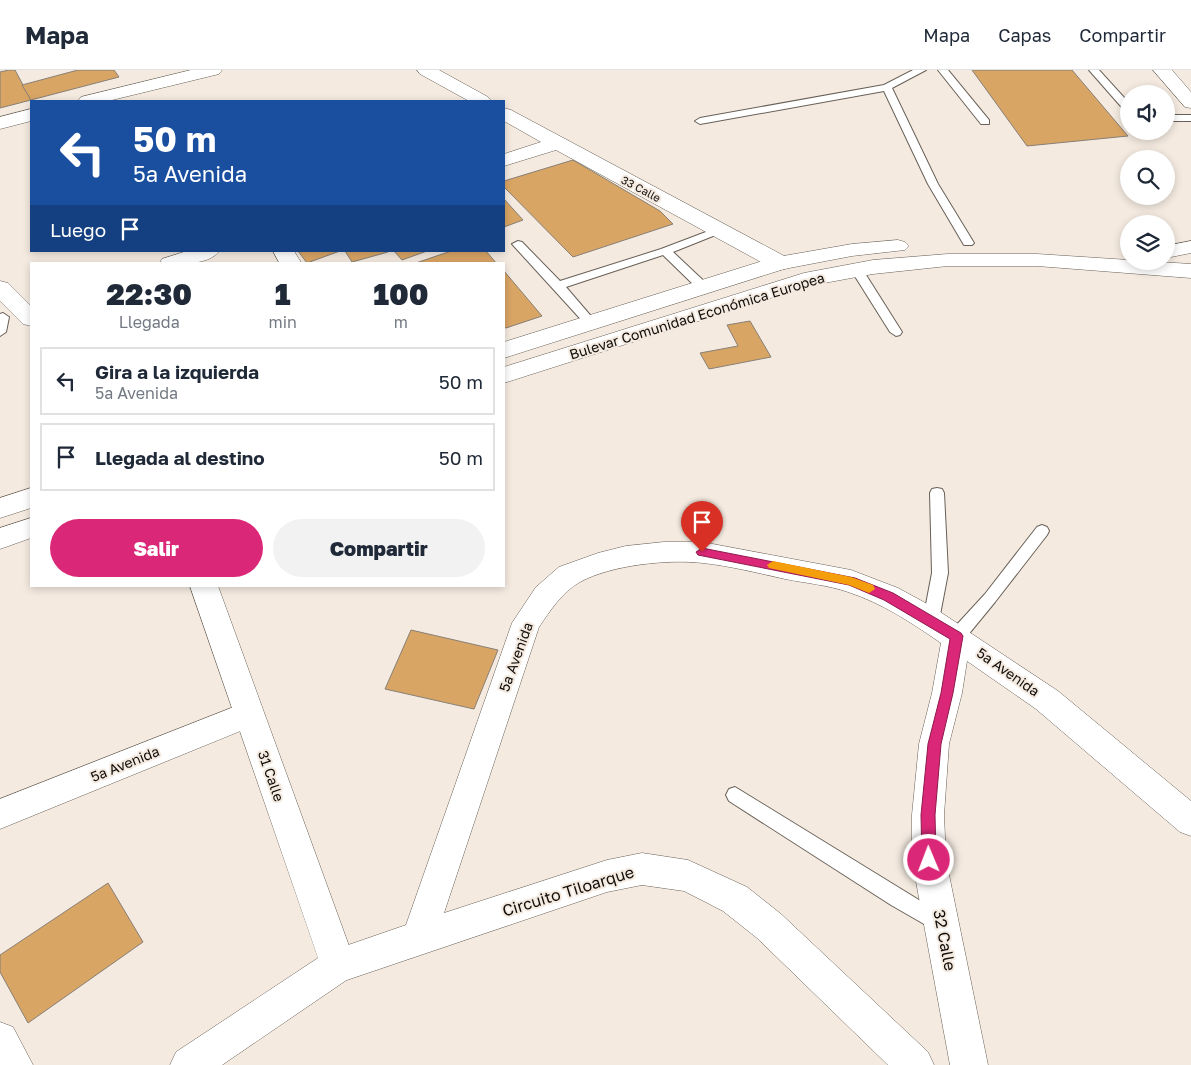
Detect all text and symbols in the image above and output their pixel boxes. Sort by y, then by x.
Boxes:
text: Mapa [25,20,89,49]
text: Mapa [923,24,970,46]
text: Capas [998,24,1051,46]
text: Compartir [1079,24,1166,46]
map controls [1120,85,1175,270]
button: sound [1120,85,1175,140]
text: 50 m [133,118,216,160]
icon: left [50,120,115,185]
button: search [1120,150,1175,205]
text: 5a Avenida [133,160,247,187]
street label: 33 Calle [619,173,663,204]
icon: arrive [116,215,144,243]
button: layers [1120,215,1175,270]
text: Luego [50,218,106,241]
street label: Bulevar Comunidad Económica Europea [567,268,827,363]
text: 22:30 [106,276,192,312]
text: 1 [275,276,291,312]
text: 100 [373,276,429,312]
text: Llegada [119,312,180,332]
text: min [269,312,297,332]
text: m [394,312,408,332]
text: Gira a la izquierda [95,360,259,383]
icon: left [52,367,80,395]
text: 50 m [439,370,483,393]
text: 5a Avenida [95,383,178,403]
icon: arrive [52,443,80,471]
text: Llegada al destino [95,446,265,469]
text: 50 m [439,446,483,469]
pin [681,501,723,552]
icon: arrive [688,508,716,536]
button: Salir [50,519,263,577]
button: Compartir [273,519,485,577]
street label: 5a Avenida [495,620,536,694]
street label: 5a Avenida [974,644,1043,699]
street label: 5a Avenida [88,742,162,785]
street label: 31 Calle [255,748,288,804]
position arrow [902,833,954,885]
street label: Circuito Tiloarque [500,861,636,921]
street label: 32 Calle [929,908,961,972]

